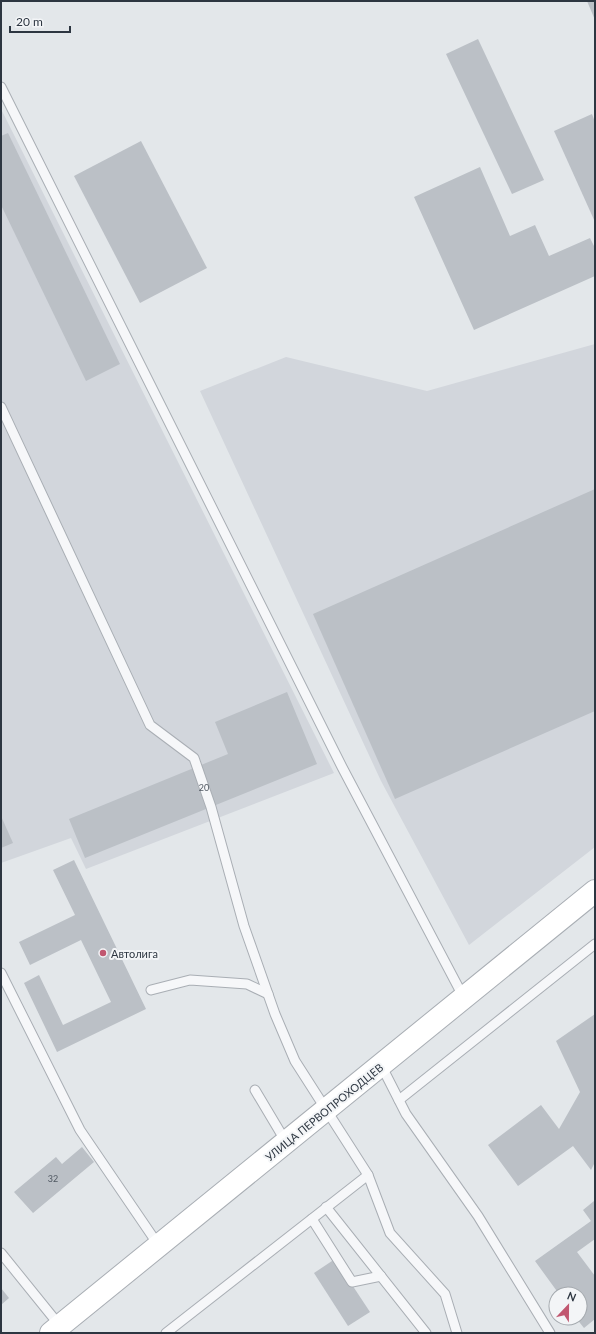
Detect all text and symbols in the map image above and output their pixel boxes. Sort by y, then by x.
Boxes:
scale bar [10,8,70,34]
text: 20 m [16,14,43,29]
house number: 20 [199,782,209,793]
place label: Автолига [111,947,158,960]
marker: Автолига [98,948,108,958]
street label: УЛИЦА ПЕРВОПРОХОДЦЕВ [263,1061,385,1163]
house number: 32 [48,1173,58,1184]
north arrow [548,1286,588,1326]
text: N [566,1289,578,1304]

